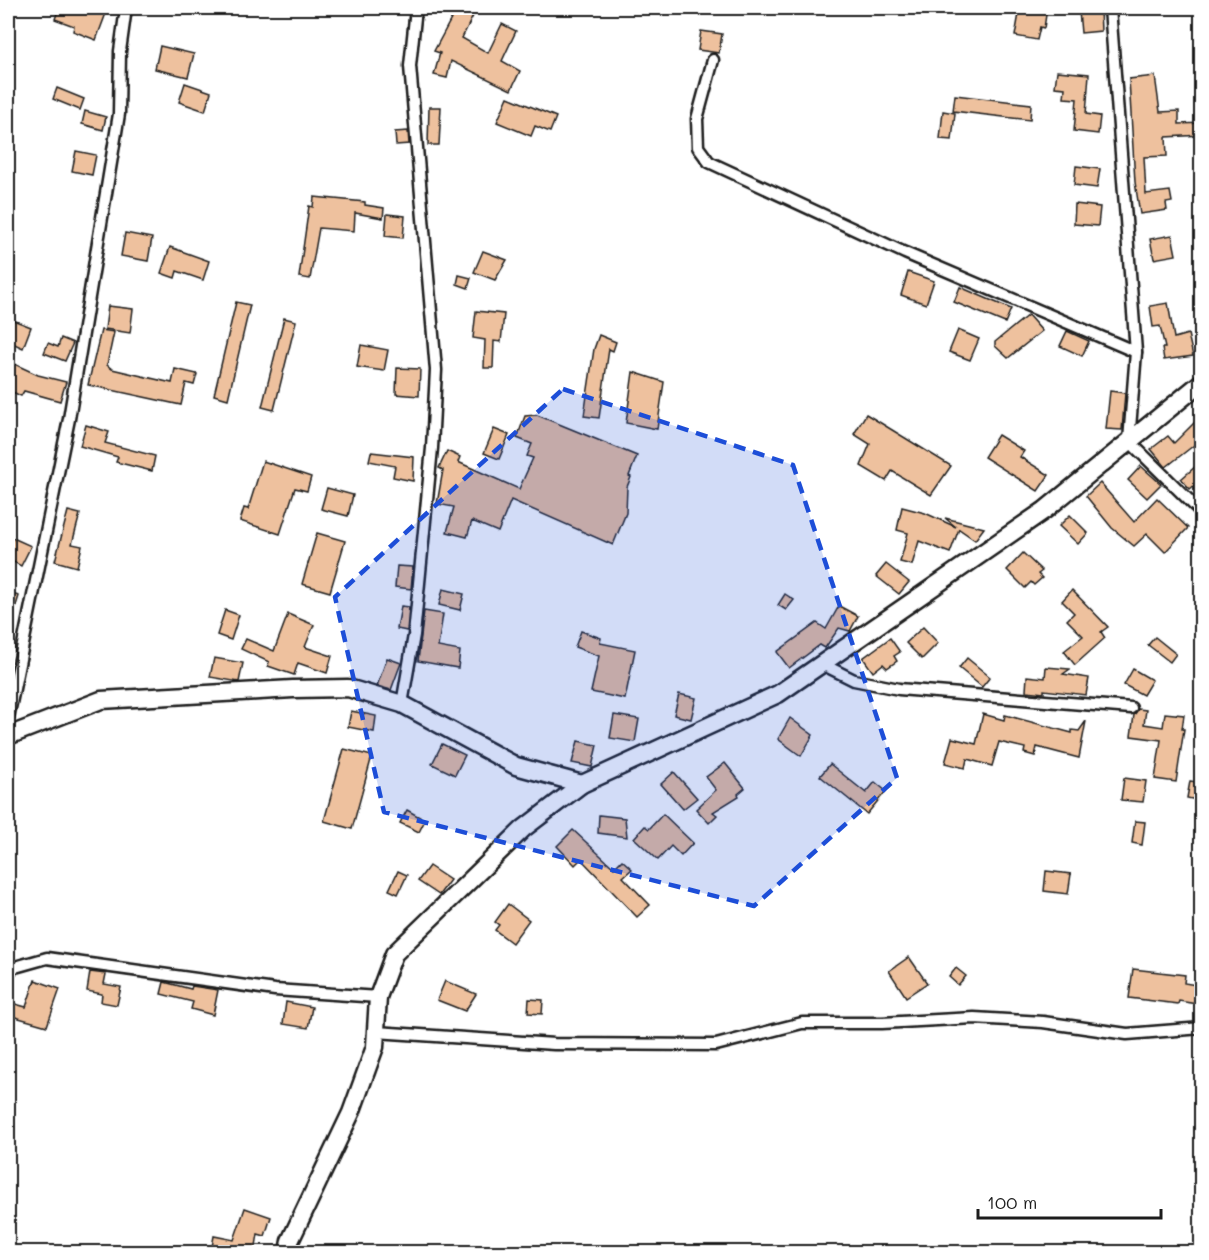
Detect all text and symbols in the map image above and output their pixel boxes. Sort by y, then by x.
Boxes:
scale bar [978,1182,1161,1220]
text: 100 m [987,1190,1037,1214]

